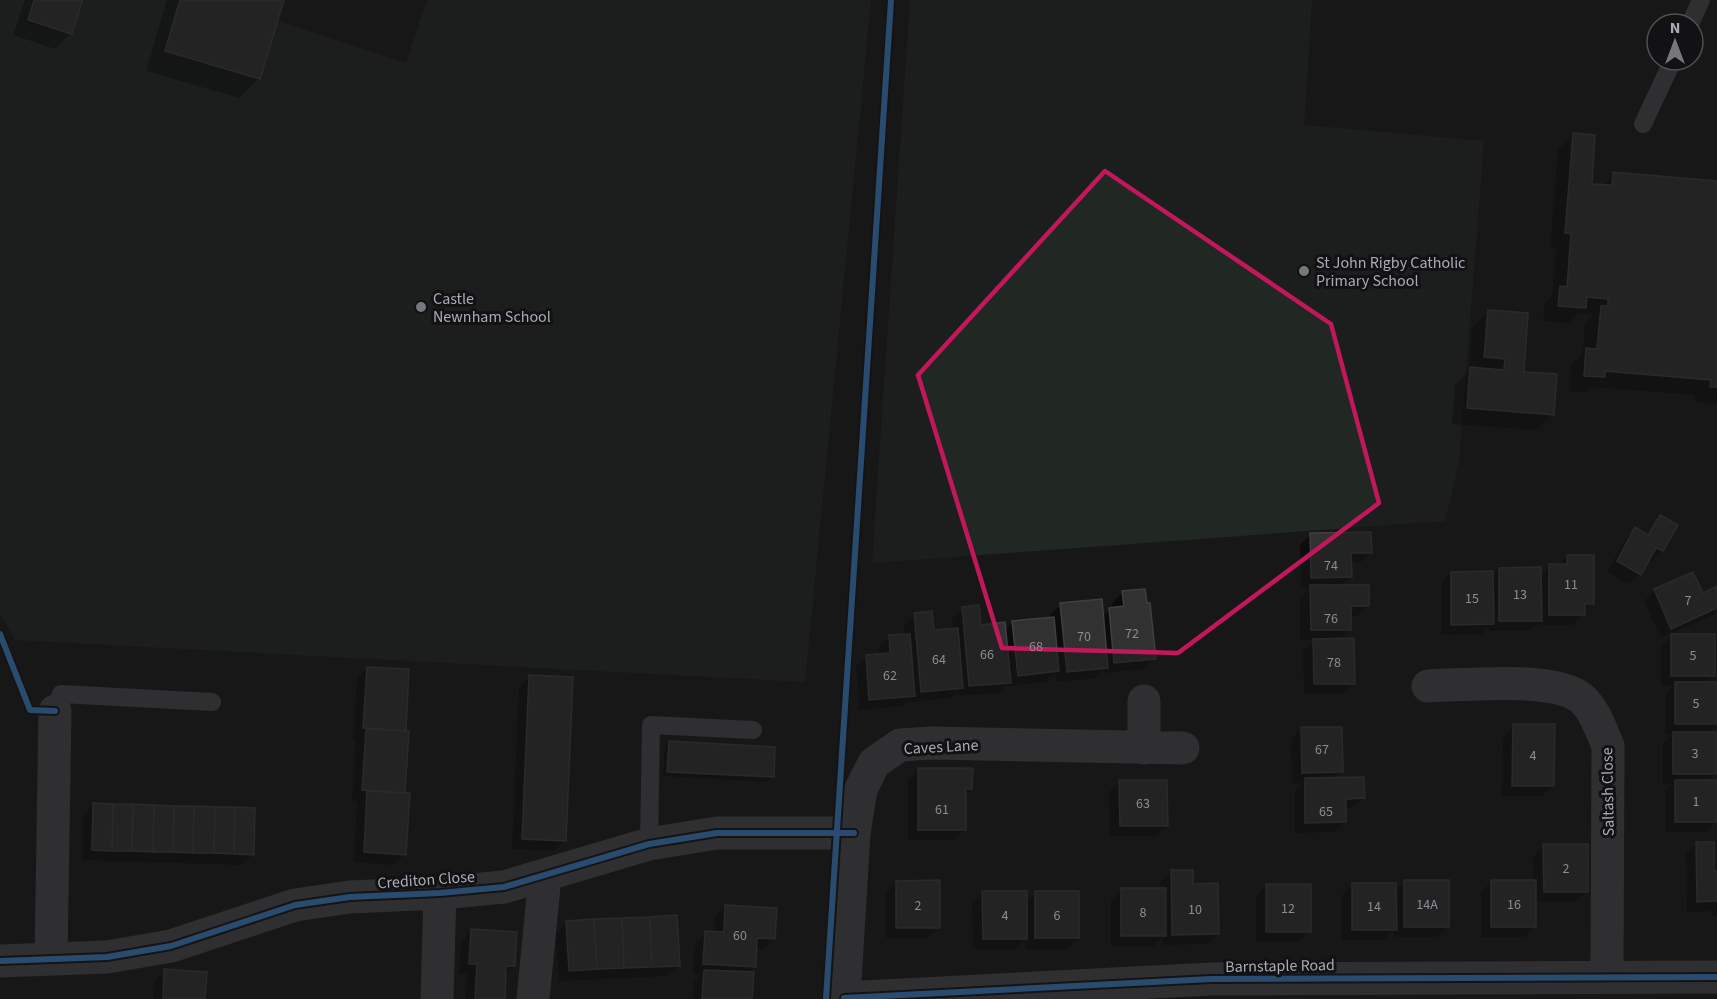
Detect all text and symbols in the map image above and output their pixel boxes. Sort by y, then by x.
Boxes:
north arrow [1645,12,1705,72]
text: N [1670,17,1680,39]
place label: St John Rigby Catholic Primary School [1316,252,1465,292]
marker: St John Rigby Catholic Primary School [1297,264,1311,278]
place label: Castle Newnham School [433,288,551,328]
marker: Castle Newnham School [414,300,428,314]
house number: 74 [1324,556,1338,576]
house number: 11 [1564,575,1578,595]
house number: 13 [1513,585,1527,605]
house number: 15 [1465,589,1479,609]
house number: 7 [1685,591,1692,611]
house number: 76 [1324,609,1338,629]
house number: 72 [1125,624,1139,644]
house number: 70 [1077,627,1091,647]
house number: 68 [1029,637,1043,657]
house number: 66 [980,645,994,665]
house number: 5 [1690,646,1697,666]
house number: 64 [932,650,946,670]
house number: 78 [1327,653,1341,673]
house number: 62 [883,666,897,686]
house number: 5 [1693,694,1700,714]
street label: Caves Lane [903,734,979,760]
house number: 67 [1315,740,1329,760]
house number: 3 [1692,744,1699,764]
house number: 4 [1530,746,1537,766]
street label: Saltash Close [1596,747,1620,837]
house number: 1 [1693,792,1700,812]
house number: 63 [1136,794,1150,814]
house number: 61 [935,800,949,820]
house number: 65 [1319,802,1333,822]
house number: 2 [1563,859,1570,879]
street label: Crediton Close [377,866,476,894]
house number: 14A [1416,895,1438,915]
house number: 16 [1507,895,1521,915]
house number: 2 [915,896,922,916]
house number: 14 [1367,897,1381,917]
house number: 12 [1281,899,1295,919]
house number: 10 [1188,900,1202,920]
house number: 8 [1140,903,1147,923]
house number: 4 [1002,906,1009,926]
house number: 6 [1054,906,1061,926]
house number: 60 [733,926,747,946]
street label: Barnstaple Road [1225,954,1335,978]

